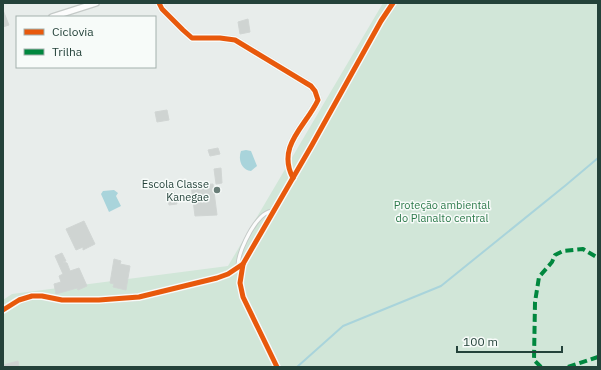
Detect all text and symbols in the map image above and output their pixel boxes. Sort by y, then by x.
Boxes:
legend [16,16,156,68]
text: Ciclovia [52,24,94,39]
text: Trilha [52,44,83,59]
place label: Escola Classe Kanegae [142,177,209,204]
marker: Escola Classe Kanegae [212,185,222,195]
park label: Proteção ambiental do Planalto central [394,198,490,225]
scale bar [457,328,562,354]
text: 100 m [463,334,498,349]

